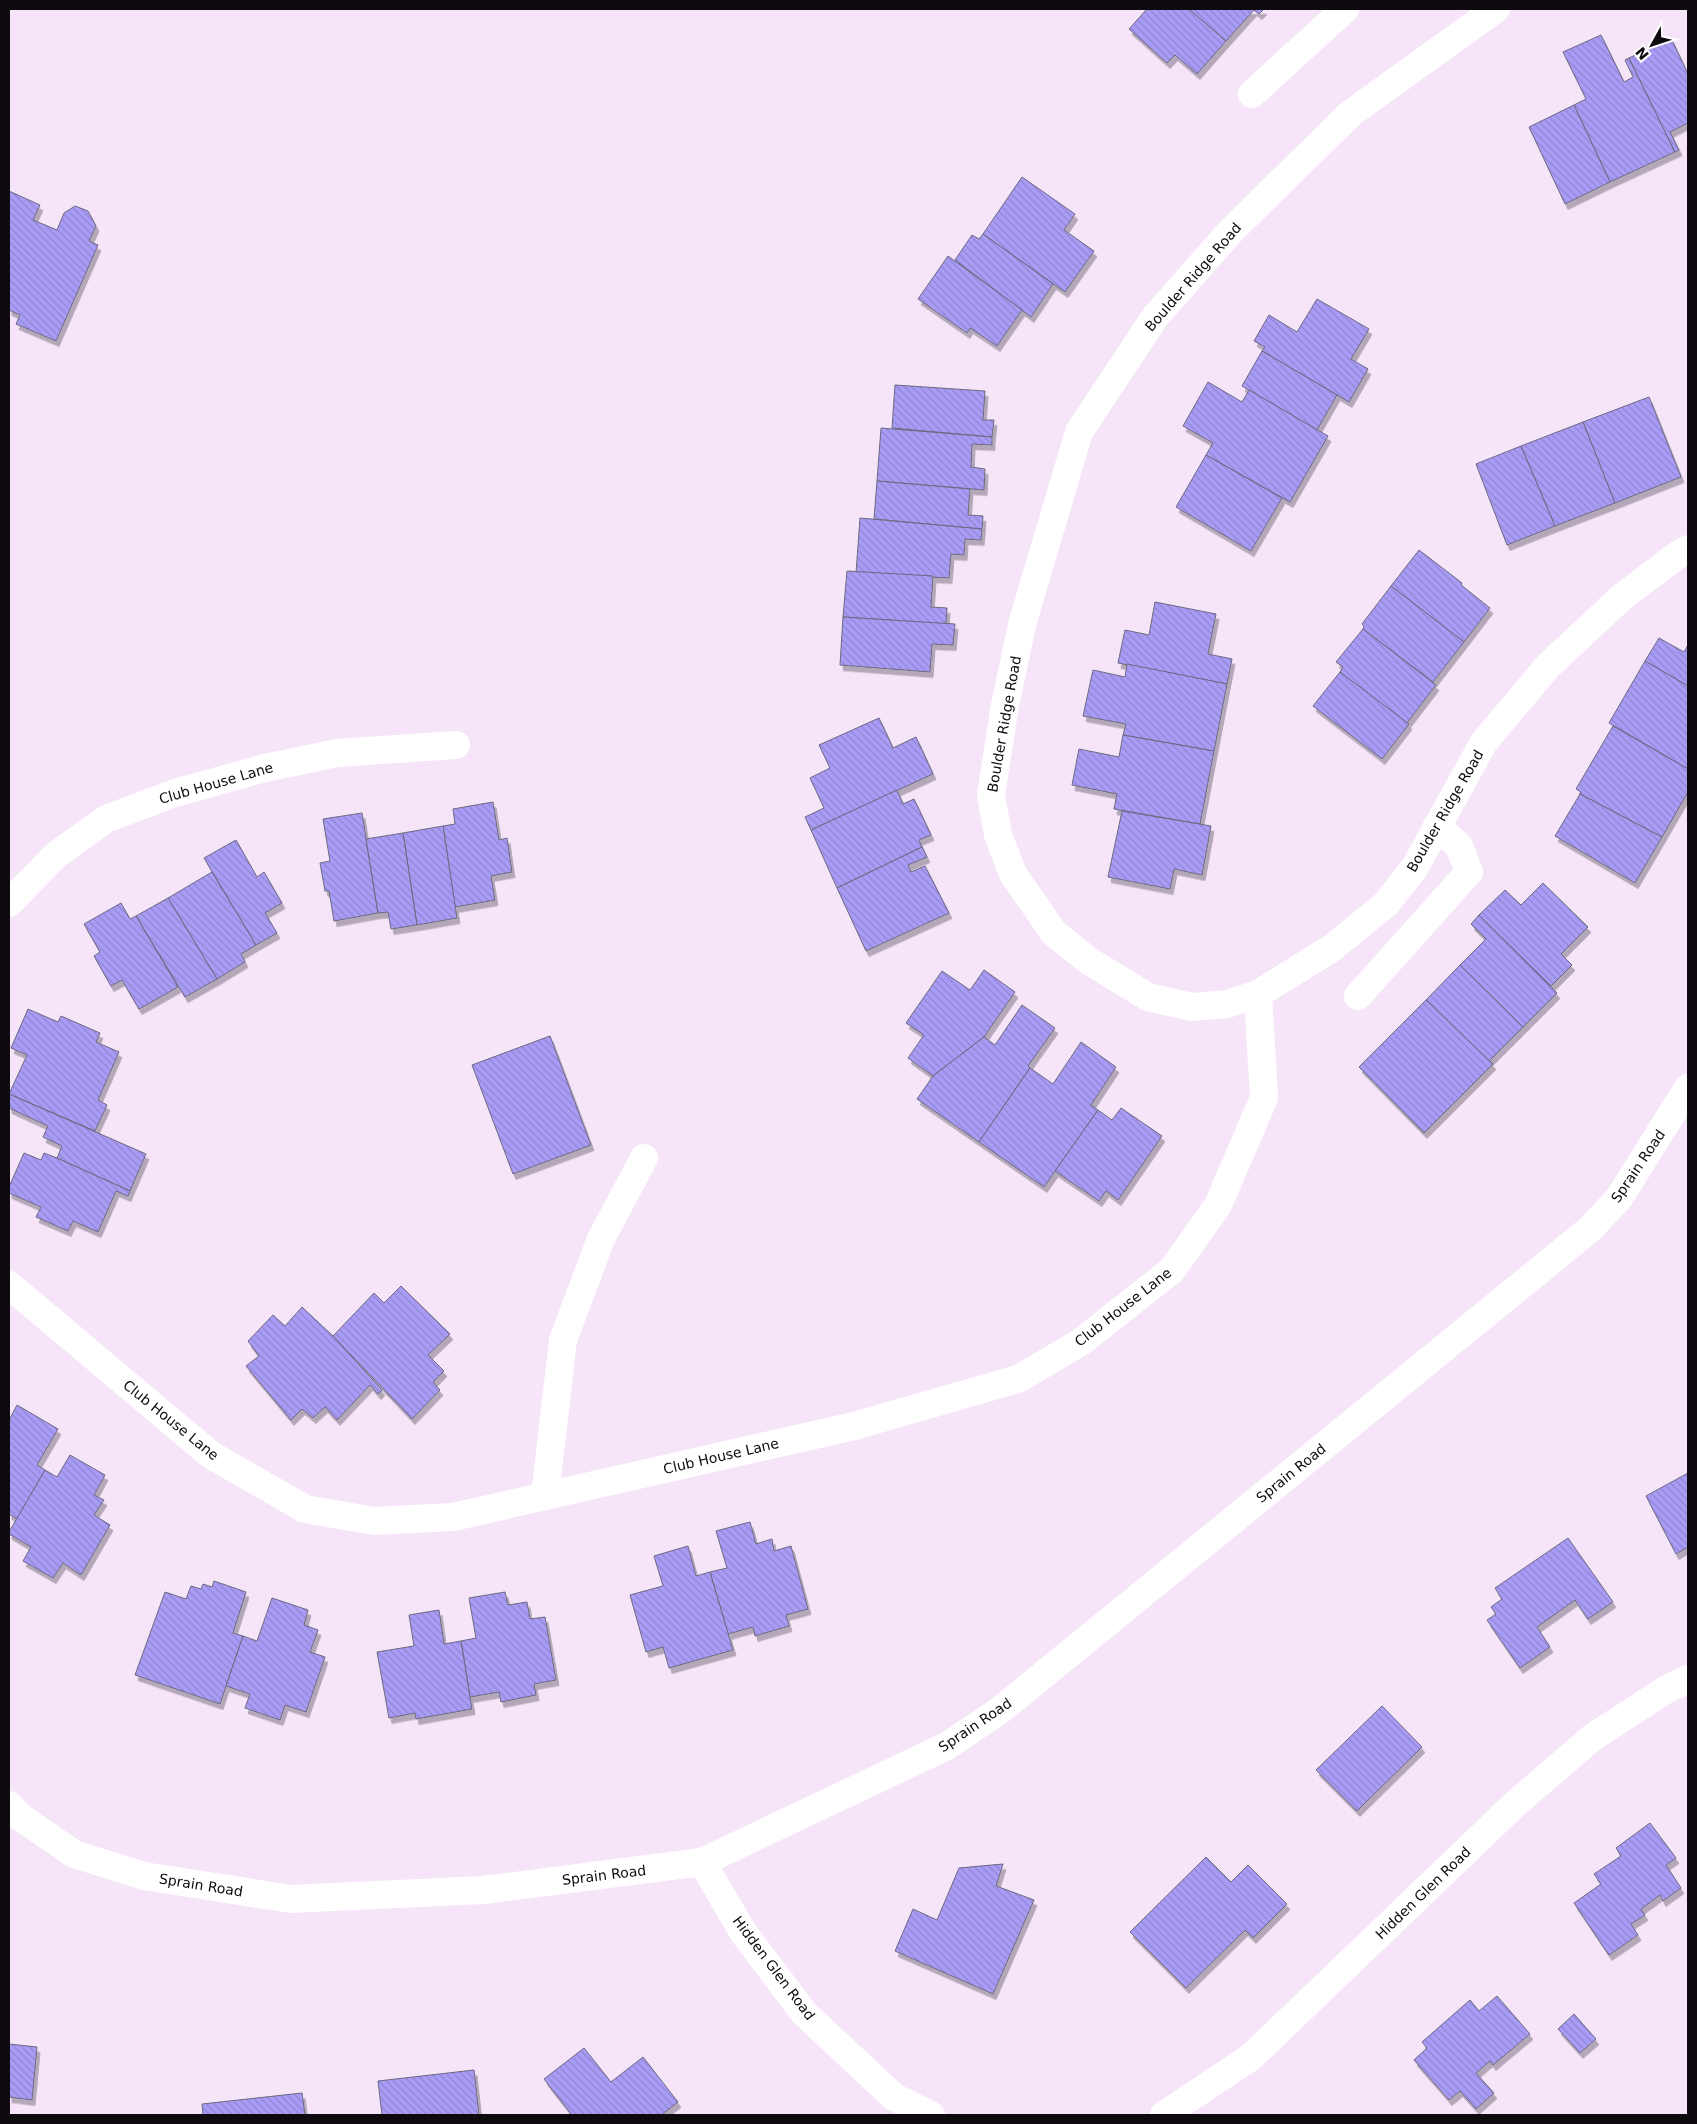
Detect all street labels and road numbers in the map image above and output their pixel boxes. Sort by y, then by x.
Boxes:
street label: Boulder Ridge Road [1142,220,1244,334]
street label: Boulder Ridge Road [984,655,1024,793]
street label: Boulder Ridge Road [1404,747,1486,875]
street label: Club House Lane [157,759,275,807]
street label: Sprain Road [1608,1127,1668,1205]
street label: Club House Lane [1072,1264,1174,1350]
street label: Club House Lane [120,1377,222,1463]
street label: Club House Lane [662,1435,780,1477]
street label: Sprain Road [1253,1440,1329,1506]
street label: Sprain Road [936,1695,1014,1755]
street label: Hidden Glen Road [1372,1844,1474,1942]
street label: Sprain Road [561,1862,647,1888]
street label: Sprain Road [158,1870,244,1900]
street label: Hidden Glen Road [730,1913,818,2023]

